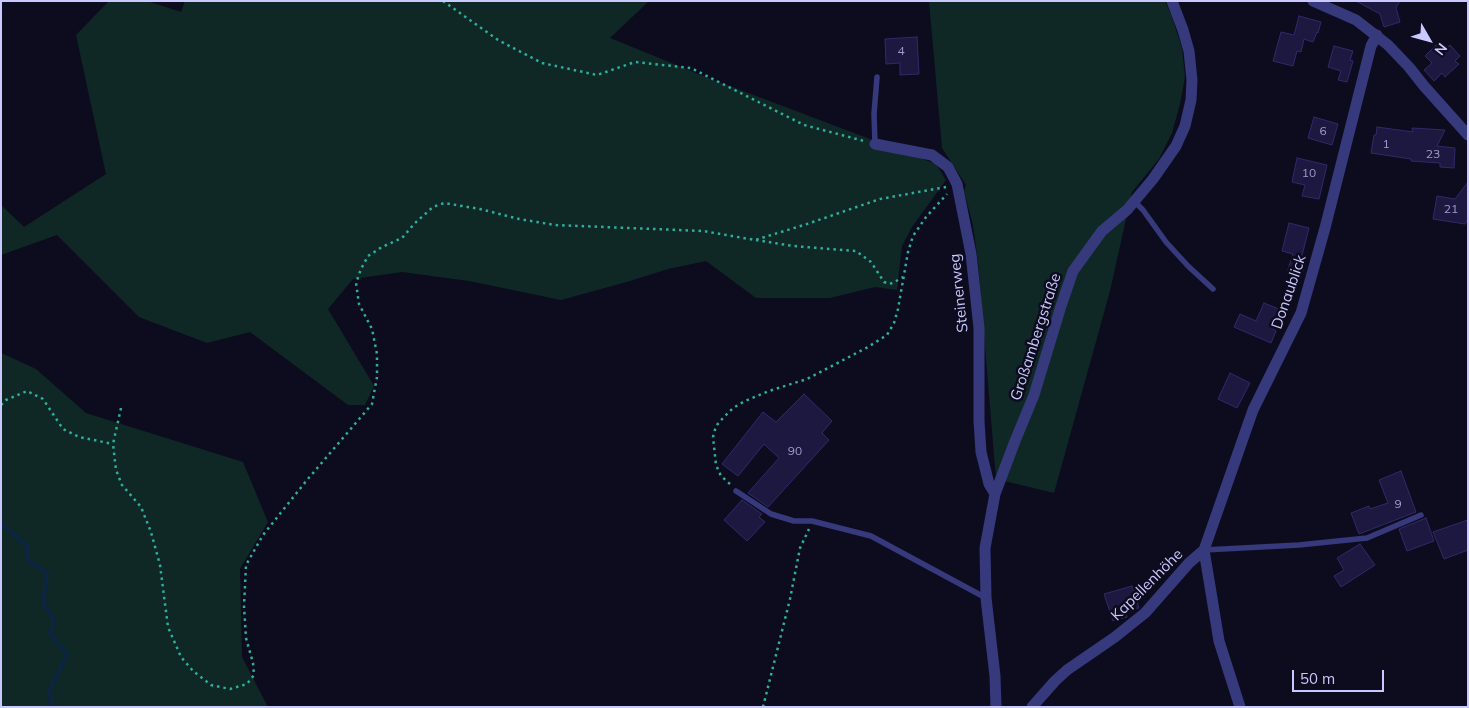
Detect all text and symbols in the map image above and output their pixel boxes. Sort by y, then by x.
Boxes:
north arrow [1404,15,1454,65]
text: N [1430,40,1451,59]
house number: 4 [897,44,905,58]
house number: 6 [1319,124,1327,138]
house number: 1 [1382,137,1390,151]
house number: 23 [1426,147,1440,161]
house number: 10 [1302,166,1316,180]
house number: 21 [1444,202,1458,216]
street label: Donaublick [1268,252,1310,332]
street label: Steinerweg [946,253,972,333]
street label: Großambergstraße [1007,271,1065,403]
house number: 90 [788,444,802,458]
house number: 9 [1394,497,1402,511]
street label: Kapellenhöhe [1107,545,1187,625]
scale bar [1294,660,1386,692]
text: 50 m [1300,669,1335,688]

